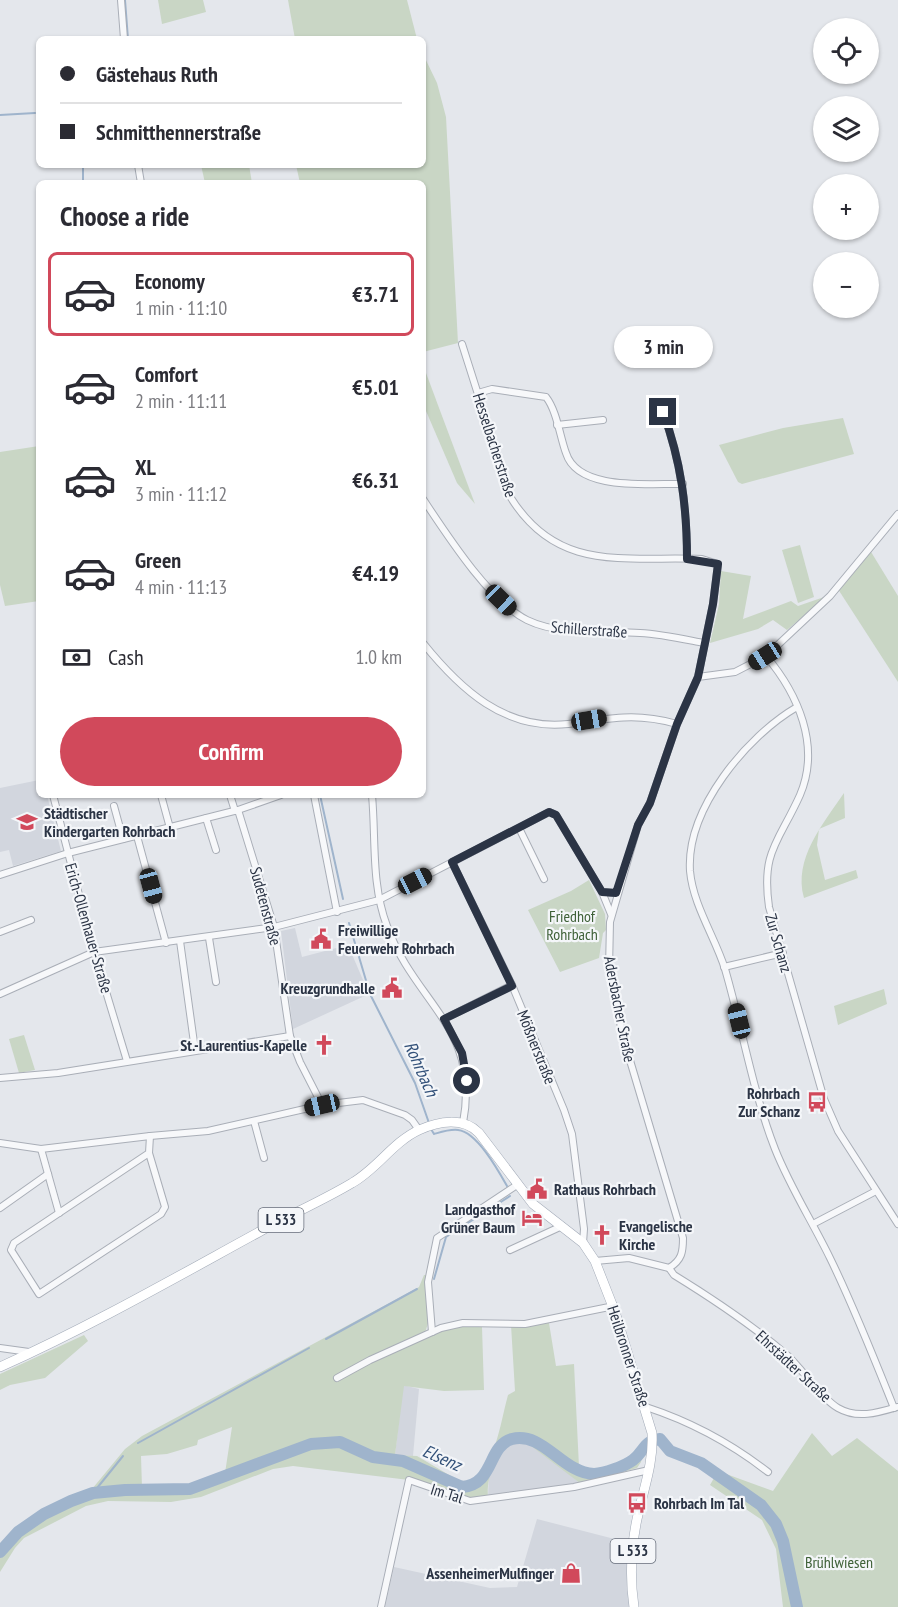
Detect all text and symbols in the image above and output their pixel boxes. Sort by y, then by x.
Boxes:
map controls [813,18,879,318]
button: locate [813,18,879,84]
text: Gästehaus Ruth [96,60,218,88]
button: layers [813,96,879,162]
text: Schmitthennerstraße [96,118,261,146]
button: + [813,174,879,240]
text: Choose a ride [60,199,189,233]
button: − [813,252,879,318]
icon: car [63,267,117,321]
text: Economy [135,267,205,295]
text: €3.71 [352,280,399,308]
text: 1 min · 11:10 [135,295,227,321]
callout: 3 min [614,325,712,367]
text: 3 min [643,334,684,360]
icon: car [63,360,117,414]
text: Comfort [135,360,198,388]
text: €5.01 [352,373,399,401]
text: 2 min · 11:11 [135,388,227,414]
street label: Hesselbacherstraße [469,390,521,500]
route end [649,398,676,425]
icon: car [63,453,117,507]
text: XL [135,453,156,481]
text: €6.31 [352,466,399,494]
text: 3 min · 11:12 [135,481,227,507]
icon: car [63,546,117,600]
text: Green [135,546,181,574]
text: €4.19 [352,559,399,587]
text: 4 min · 11:13 [135,574,227,600]
car [482,581,520,619]
street label: Schillerstraße [550,616,628,642]
car [745,639,785,673]
icon: cash [60,641,93,674]
text: Cash [108,643,144,671]
text: 1.0 km [355,644,402,670]
car [570,708,608,732]
button: Confirm [60,717,402,786]
place label: Städtischer Kindergarten Rohrbach [44,803,175,841]
school or university icon: Städtischer Kindergarten Rohrbach [15,810,39,834]
street label: Erich-Ollenhauer-Straße [61,861,117,995]
street label: Sudetenstraße [246,865,286,947]
car [395,865,435,897]
car [138,866,164,906]
park label: Friedhof Rohrbach [546,906,598,944]
street label: Zur Schanz [761,911,797,975]
place label: Freiwillige Feuerwehr Rohrbach [338,920,455,958]
public building icon: Freiwillige Feuerwehr Rohrbach [309,927,333,951]
street label: Adersbacher Straße [600,954,640,1064]
public building icon: Kreuzgrundhalle [380,976,404,1000]
place label: Kreuzgrundhalle [281,978,375,998]
car [726,1001,752,1041]
street label: Mößnerstraße [513,1007,561,1087]
church icon: St.-Laurentius-Kapelle [312,1033,336,1057]
place label: St.-Laurentius-Kapelle [180,1035,307,1055]
water label: Rohrbach [399,1038,444,1101]
route start [453,1067,480,1094]
place label: Rohrbach Zur Schanz [738,1083,800,1121]
bus stop icon: Rohrbach Zur Schanz [805,1090,829,1114]
car [302,1092,342,1118]
public building icon: Rathaus Rohrbach [525,1177,549,1201]
place label: Rathaus Rohrbach [554,1179,656,1199]
place label: Landgasthof Grüner Baum [441,1199,516,1237]
hotel icon: Landgasthof Grüner Baum [520,1206,544,1230]
road number: L 533 [258,1208,304,1232]
place label: Evangelische Kirche [619,1216,693,1254]
church icon: Evangelische Kirche [590,1223,614,1247]
street label: Heilbronner Straße [603,1303,655,1409]
street label: Ehrstädter Straße [752,1326,836,1406]
water label: Elsenz [419,1439,467,1477]
street label: Im Tal [428,1479,466,1507]
bus stop icon: Rohrbach Im Tal [625,1491,649,1515]
place label: Rohrbach Im Tal [654,1493,744,1513]
road number: L 533 [610,1539,656,1563]
park label: Brühlwiesen [805,1552,873,1572]
shop icon: AssenheimerMulfinger [559,1561,583,1585]
place label: AssenheimerMulfinger [425,1563,554,1583]

